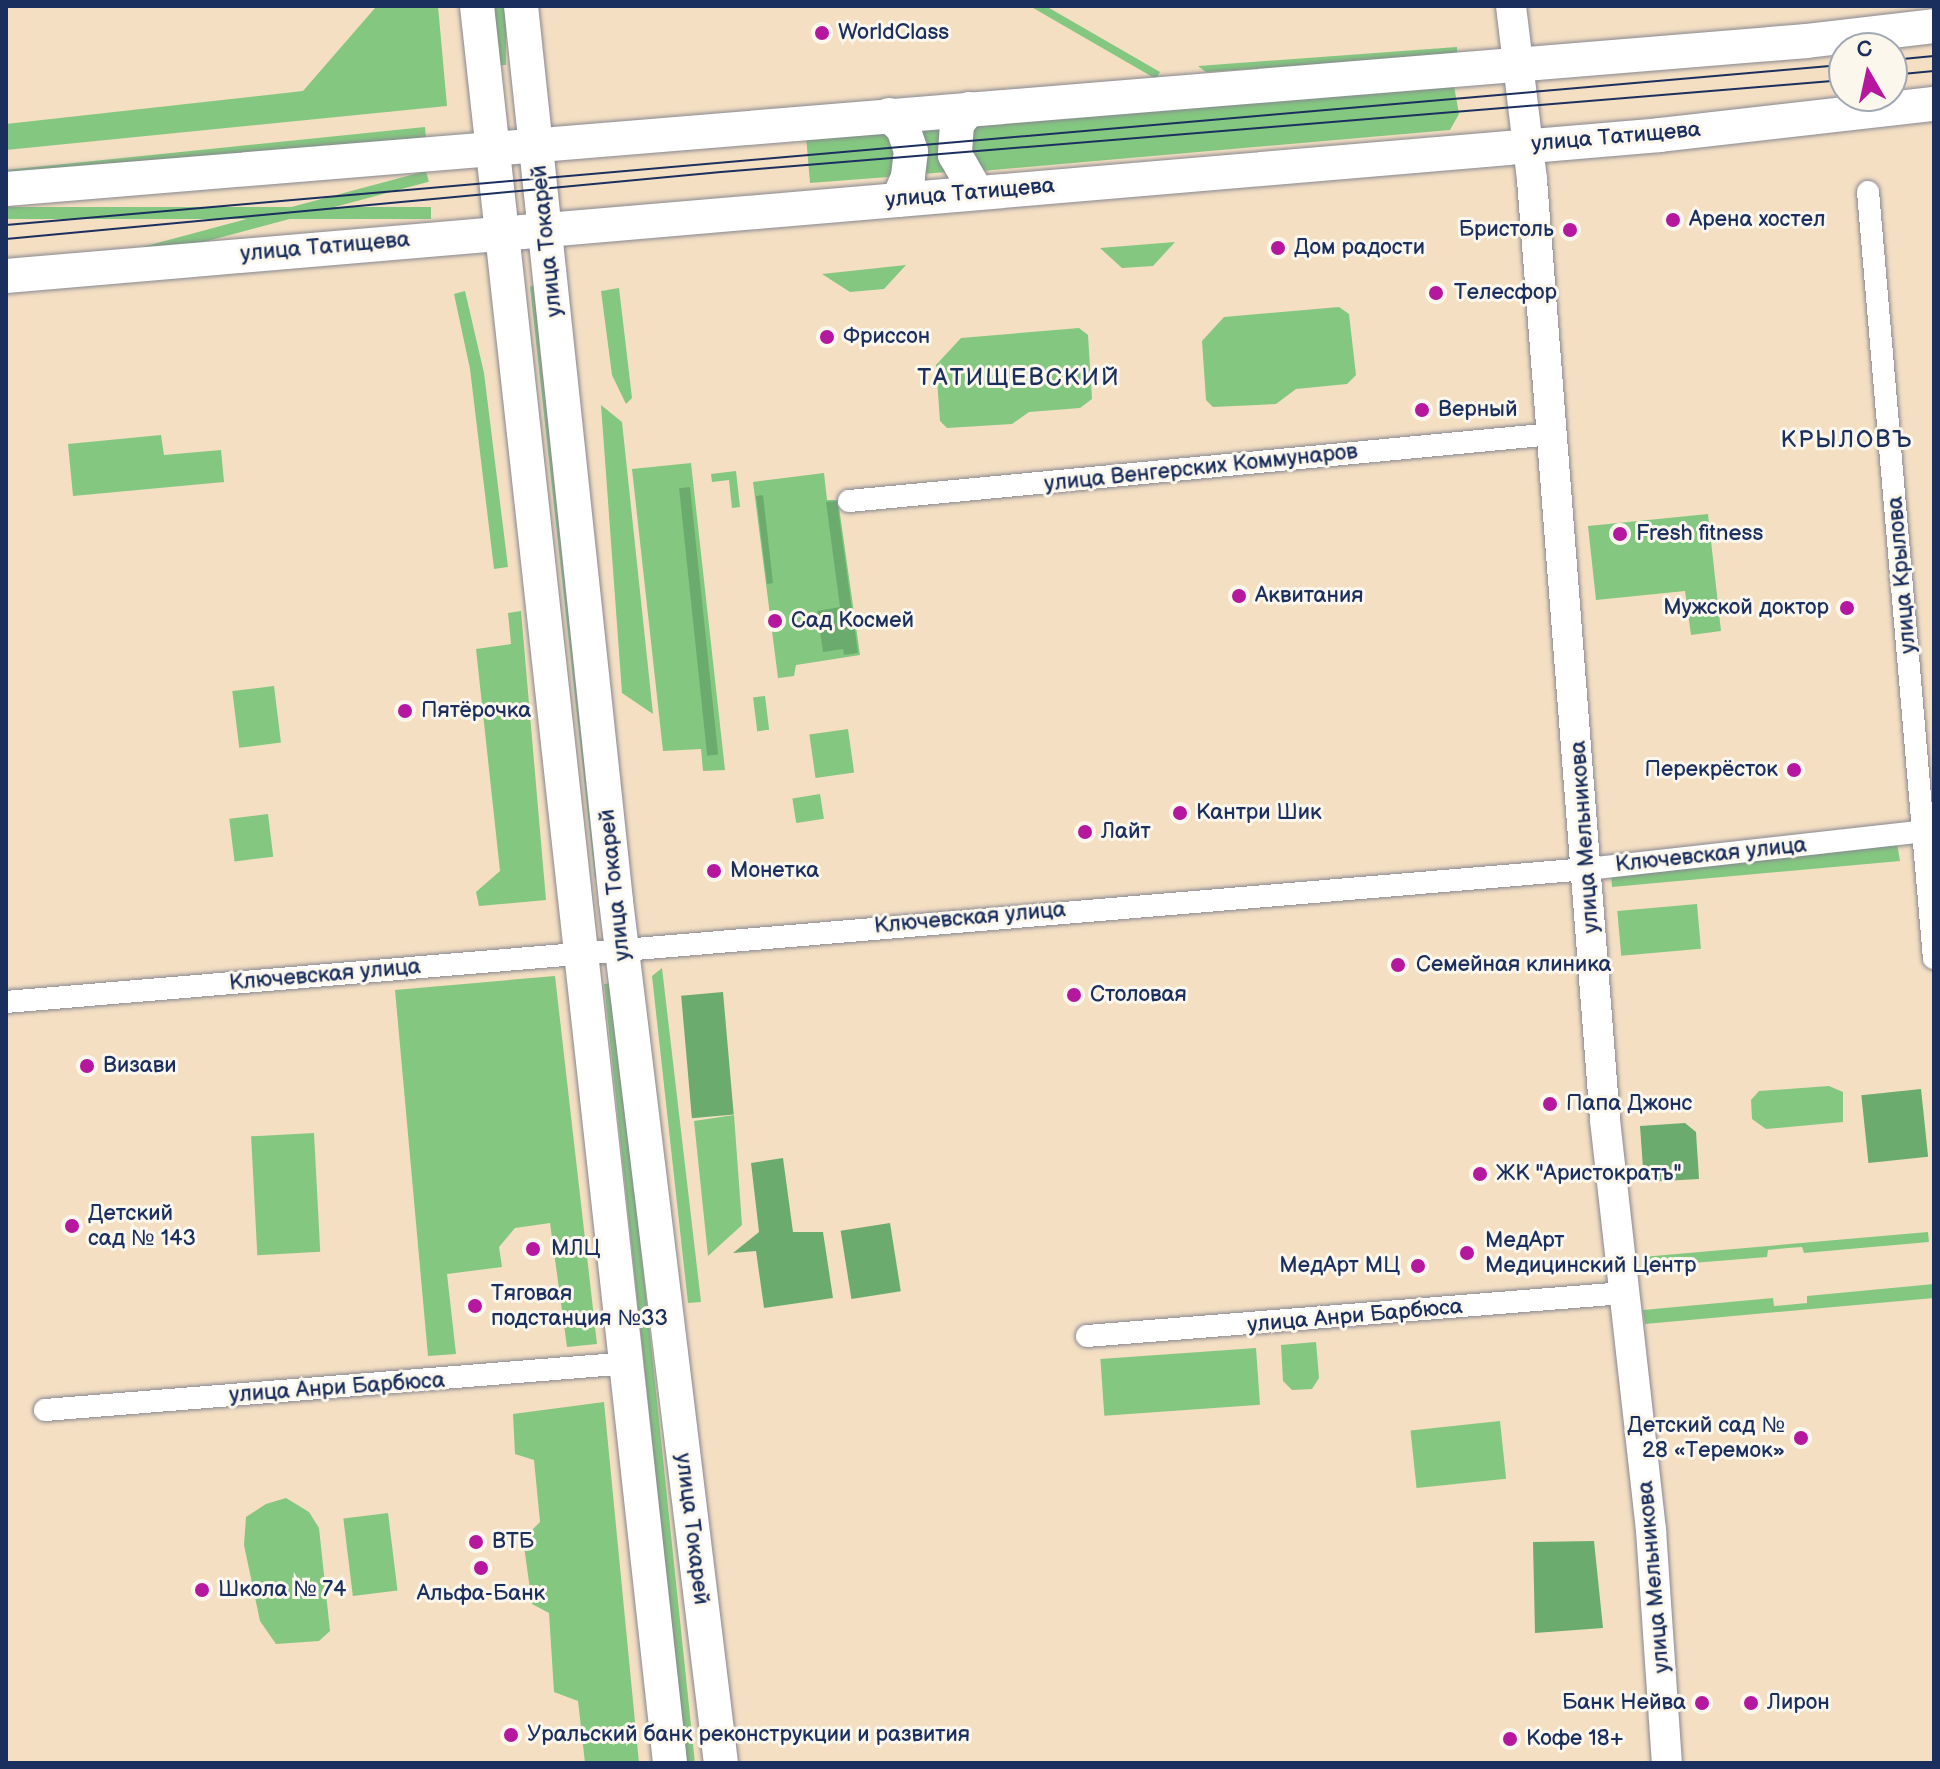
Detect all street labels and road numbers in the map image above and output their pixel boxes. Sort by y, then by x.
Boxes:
street label: улица Татищева [1530,116,1702,158]
street label: улица Токарей [526,164,568,318]
street label: улица Татищева [884,172,1056,214]
street label: улица Татищева [239,226,411,268]
street label: улица Венгерских Коммунаров [1043,438,1359,498]
street label: улица Крылова [1882,495,1922,655]
street label: улица Мельникова [1565,740,1605,934]
street label: улица Токарей [594,808,636,962]
street label: Ключевская улица [1614,832,1808,878]
street label: Ключевская улица [873,896,1067,940]
street label: Ключевская улица [228,953,422,997]
street label: улица Анри Барбюса [1246,1293,1464,1339]
street label: улица Анри Барбюса [228,1367,446,1409]
street label: улица Токарей [670,1452,714,1606]
street label: улица Мельникова [1632,1480,1676,1674]

